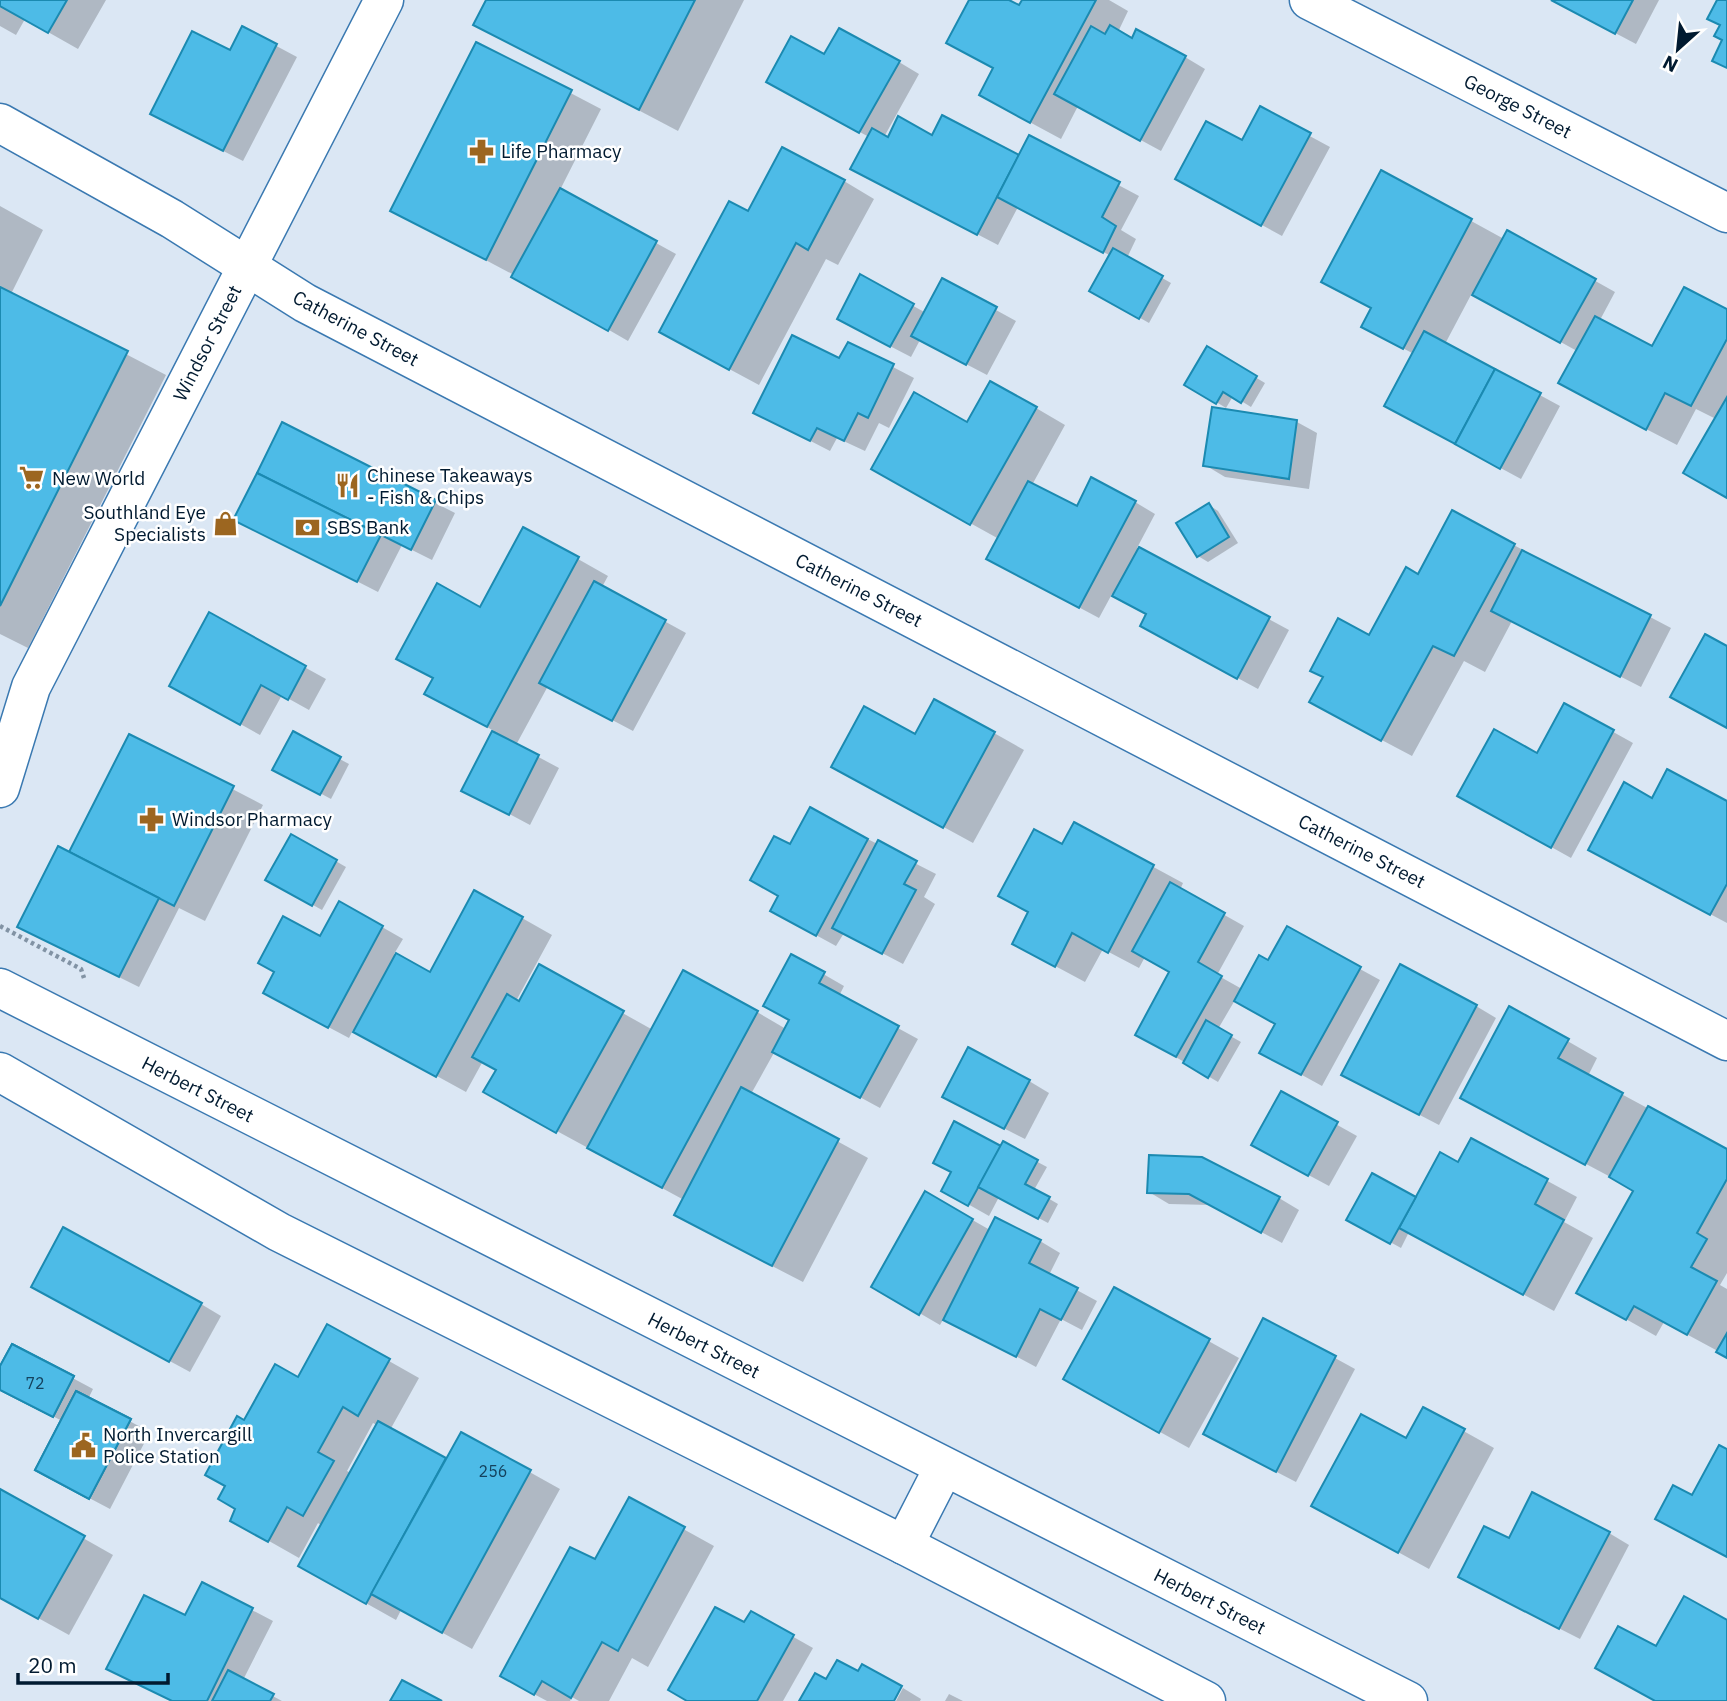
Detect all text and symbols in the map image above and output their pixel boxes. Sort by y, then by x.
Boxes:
north arrow [1643,14,1713,84]
text: N [1659,50,1682,78]
street label: George Street [1460,69,1576,143]
pharmacy icon: Life Pharmacy [467,137,495,165]
place label: Life Pharmacy [501,139,622,163]
street label: Windsor Street [167,281,247,405]
street label: Catherine Street [289,285,423,371]
place label: Chinese Takeaways - Fish & Chips [367,463,533,509]
supermarket icon: New World [18,464,46,492]
place label: New World [52,466,145,490]
restaurant icon: Chinese Takeaways - Fish & Chips [333,472,361,500]
place label: Southland Eye Specialists [84,500,206,546]
shop icon: Southland Eye Specialists [212,509,240,537]
bank icon: SBS Bank [293,513,321,541]
place label: SBS Bank [327,515,409,539]
street label: Catherine Street [791,548,927,632]
pharmacy icon: Windsor Pharmacy [138,805,166,833]
place label: Windsor Pharmacy [172,807,333,831]
street label: Catherine Street [1294,809,1430,893]
street label: Herbert Street [138,1050,258,1128]
street label: Herbert Street [644,1306,764,1384]
house number: 72 [25,1373,45,1393]
place label: North Invercargill Police Station [103,1422,252,1468]
public building icon: North Invercargill Police Station [69,1431,97,1459]
house number: 256 [479,1461,507,1481]
street label: Herbert Street [1150,1562,1270,1640]
scale bar [18,1642,168,1686]
text: 20 m [28,1651,77,1679]

